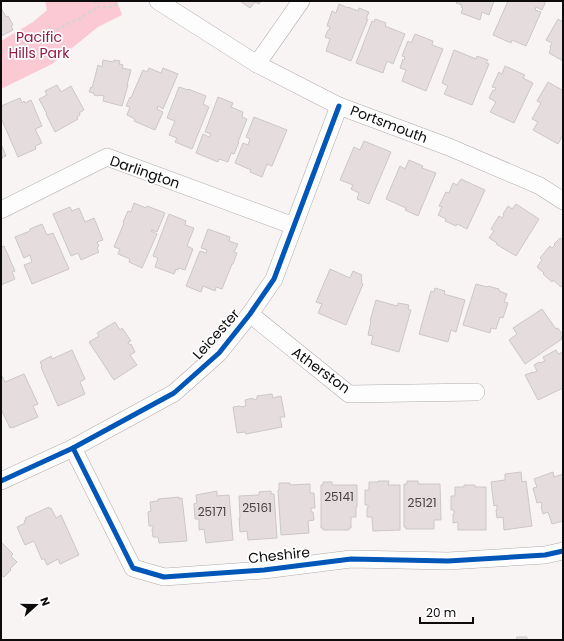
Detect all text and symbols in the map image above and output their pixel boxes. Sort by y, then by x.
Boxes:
park label: Pacific Hills Park [8,27,70,63]
street label: Portsmouth [348,100,430,148]
street label: Darlington [107,151,183,193]
street label: Leicester [188,304,244,364]
street label: Atherston [288,342,354,398]
house number: 25141 [324,488,354,505]
house number: 25121 [407,494,437,511]
house number: 25161 [242,499,272,516]
house number: 25171 [198,503,226,520]
street label: Cheshire [247,542,311,568]
north arrow [16,585,56,625]
text: N [36,595,54,608]
scale bar [420,599,473,625]
text: 20 m [426,604,456,621]

